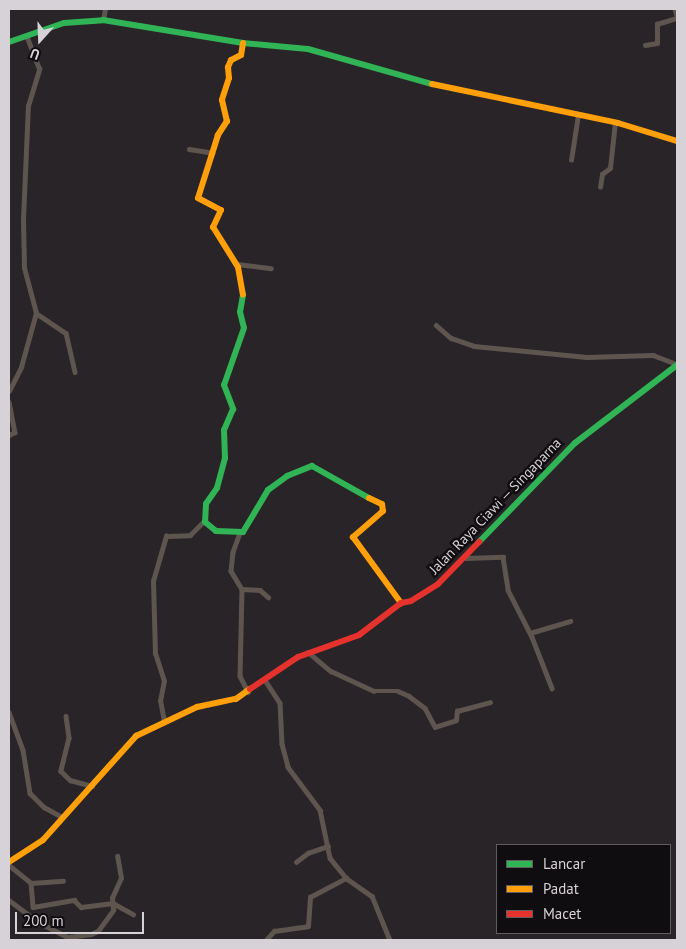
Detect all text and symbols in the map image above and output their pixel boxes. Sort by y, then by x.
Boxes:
north arrow [15,15,65,65]
text: U [28,44,42,64]
street label: Jalan Raya Ciawi — Singaparna [425,434,565,578]
legend [496,844,671,934]
text: Lancar [543,854,585,873]
text: Padat [543,879,579,898]
scale bar [18,902,146,934]
text: Macet [543,904,581,923]
text: 200 m [23,911,64,930]

